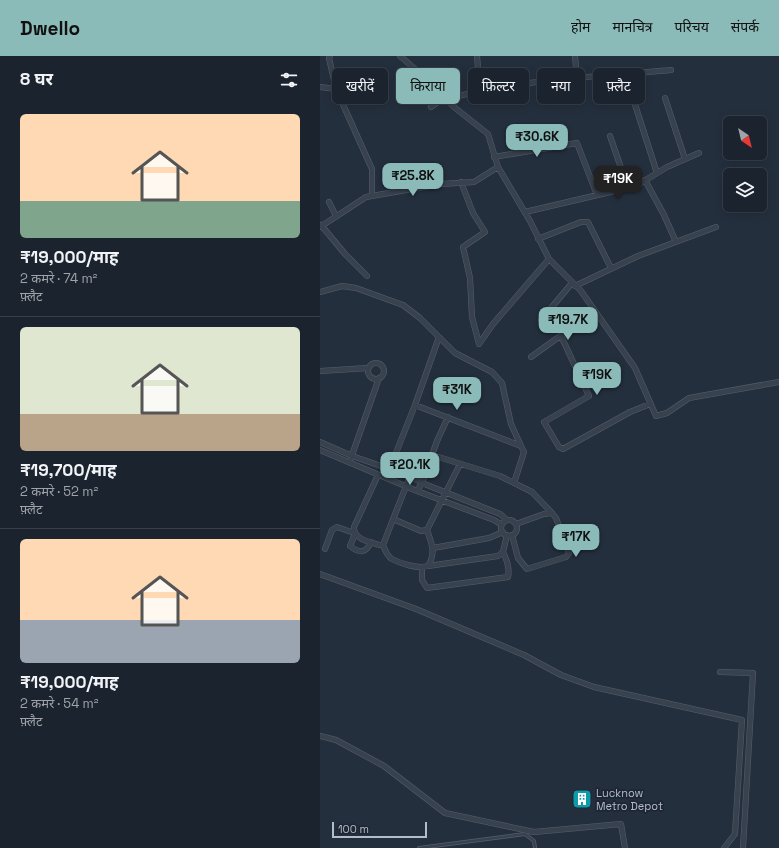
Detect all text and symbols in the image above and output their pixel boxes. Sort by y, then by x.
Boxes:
text: Dwello [20,16,80,41]
text: होम [571,18,590,36]
text: मानचित्र [612,18,653,36]
text: परिचय [675,18,709,36]
text: संपर्क [731,18,759,36]
text: 8 घर [20,68,53,90]
chip: खरीदें [332,68,388,104]
chip: किराया [396,68,460,104]
chip: फ़िल्टर [468,68,529,104]
chip: नया [537,68,585,104]
chip: फ़्लैट [593,68,645,104]
icon: filters [278,69,300,91]
north arrow [723,116,767,160]
map controls [723,116,767,212]
pin: ₹30.6K [504,124,570,158]
text: ₹30.6K [515,128,559,145]
icon: home [124,140,196,212]
pin: ₹25.8K [380,163,446,197]
pin: ₹19K [594,166,642,200]
text: ₹25.8K [391,167,435,184]
button: layers [723,168,767,212]
text: ₹19K [603,170,633,187]
text: ₹19,000/माह [20,246,119,268]
text: 2 कमरे · 74 m² [20,270,97,287]
text: फ़्लैट [20,288,43,305]
pin: ₹19.7K [535,307,601,341]
text: ₹19.7K [548,311,588,328]
icon: home [124,353,196,425]
pin: ₹19K [573,362,621,396]
text: ₹19K [582,366,612,383]
pin: ₹31K [433,377,481,411]
text: ₹31K [442,381,472,398]
pin: ₹20.1K [377,452,443,486]
text: ₹20.1K [389,456,431,473]
text: ₹19,700/माह [20,459,117,481]
text: 2 कमरे · 52 m² [20,483,98,500]
text: फ़्लैट [20,501,43,518]
pin: ₹17K [552,524,600,558]
text: ₹17K [561,528,591,545]
icon: home [124,565,196,637]
text: ₹19,000/माह [20,671,119,693]
text: 2 कमरे · 54 m² [20,695,99,712]
text: फ़्लैट [20,713,43,730]
place label: Lucknow Metro Depot [596,786,663,813]
building icon: Lucknow Metro Depot [571,788,593,810]
scale bar [332,820,427,839]
text: 100 m [338,822,369,836]

